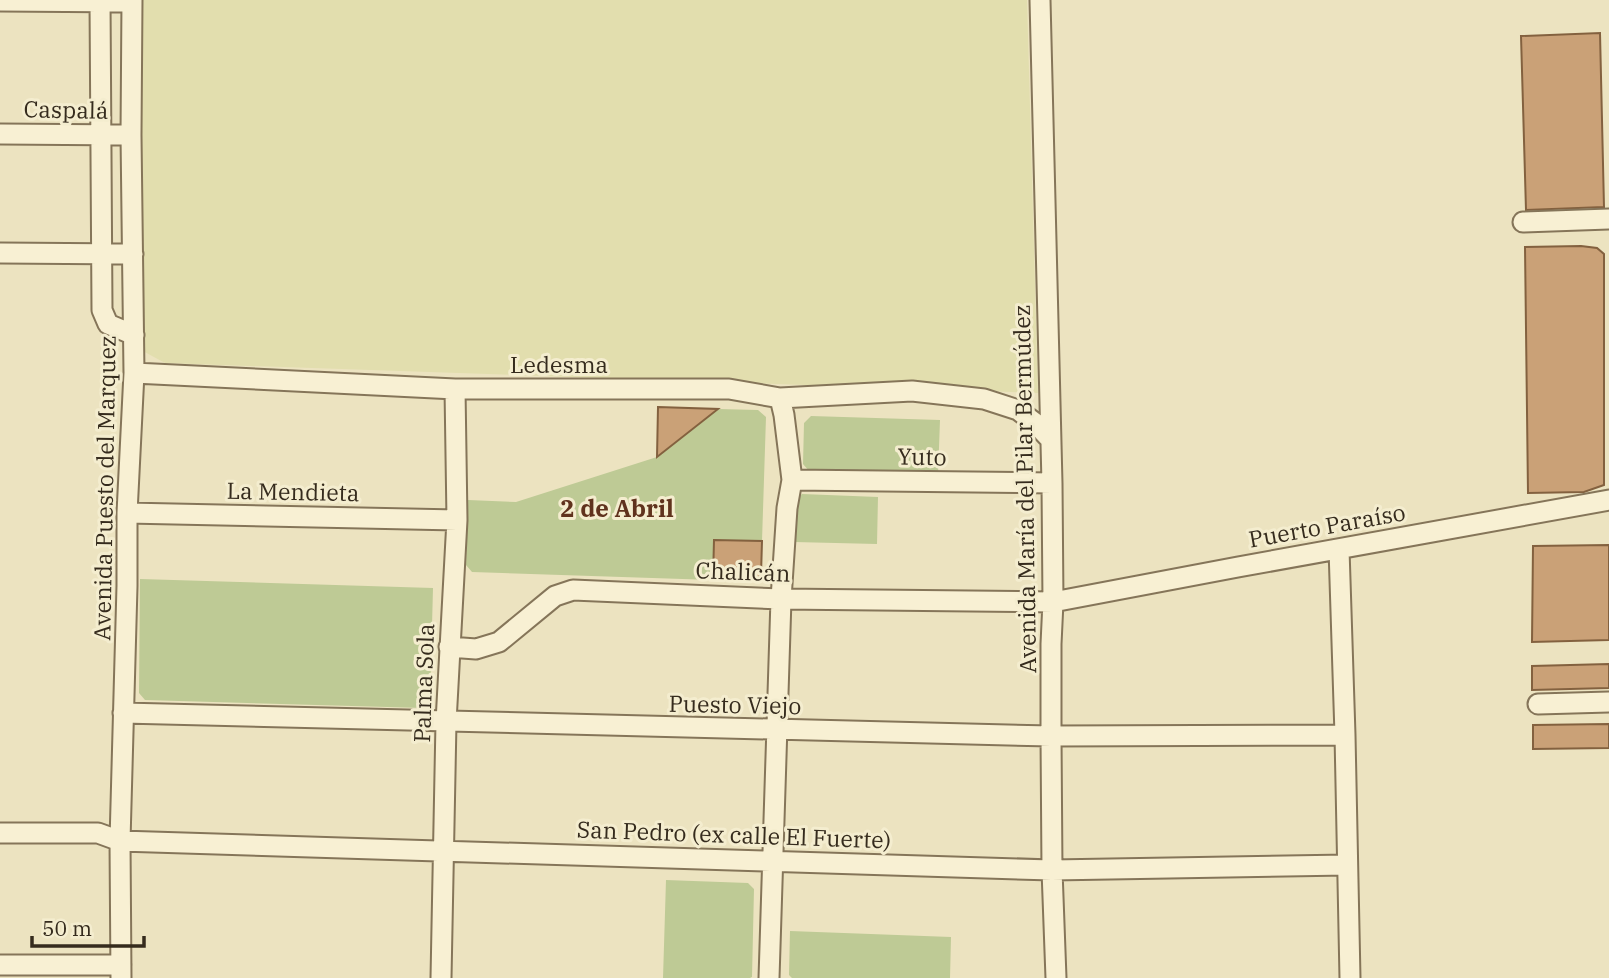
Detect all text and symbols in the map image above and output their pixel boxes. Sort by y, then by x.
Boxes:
street label: Caspalá [23,93,109,125]
street label: Avenida María del Pilar Bermúdez [1006,305,1042,673]
street label: Avenida Puesto del Marquez [86,335,122,641]
street label: Ledesma [510,349,608,379]
street label: Yuto [897,441,947,471]
street label: La Mendieta [226,475,360,507]
district label: 2 de Abril [560,492,674,524]
street label: Puerto Paraíso [1246,496,1408,554]
street label: Chalicán [695,554,791,588]
street label: Palma Sola [406,623,440,743]
street label: Puesto Viejo [668,688,802,720]
street label: San Pedro (ex calle El Fuerte) [576,814,892,854]
scale bar [32,904,144,948]
text: 50 m [42,914,92,942]

